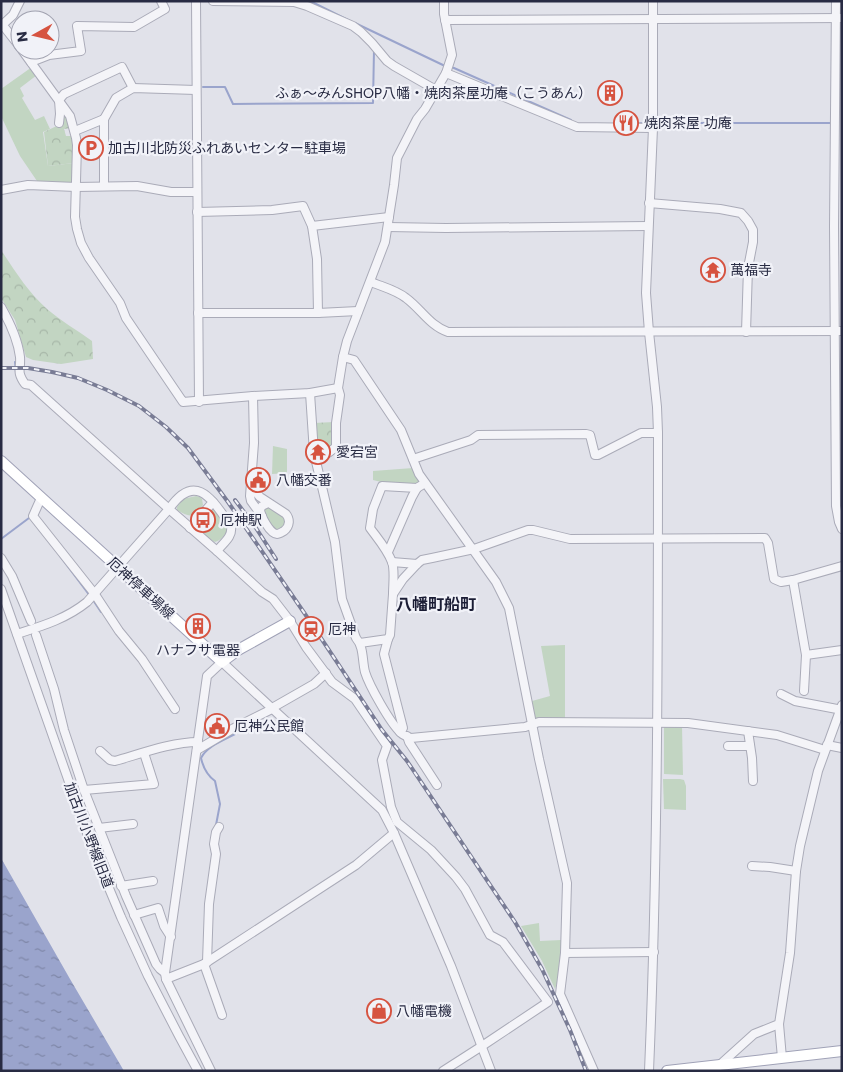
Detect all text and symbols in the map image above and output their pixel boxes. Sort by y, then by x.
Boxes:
north arrow [10,10,60,60]
text: N [11,30,33,43]
building icon: ふぁ～みんSHOP八幡・焼肉茶屋功庵（こうあん） [597,80,623,106]
place label: ふぁ～みんSHOP八幡・焼肉茶屋功庵（こうあん） [275,83,592,103]
restaurant icon: 焼肉茶屋 功庵 [613,110,639,136]
place label: 焼肉茶屋 功庵 [644,113,732,133]
parking icon: 加古川北防災ふれあいセンター駐車場 [78,135,104,161]
place label: 加古川北防災ふれあいセンター駐車場 [108,138,346,158]
temple icon: 萬福寺 [700,257,726,283]
place label: 萬福寺 [730,260,772,280]
temple icon: 愛宕宮 [305,439,331,465]
place label: 愛宕宮 [336,442,378,462]
public building icon: 八幡交番 [245,467,271,493]
place label: 八幡交番 [276,470,332,490]
bus stop icon: 厄神駅 [190,507,216,533]
place label: 厄神駅 [220,510,262,530]
street label: 厄神停車場線 [103,552,179,624]
district label: 八幡町船町 [396,593,476,616]
building icon: ハナフサ電器 [185,613,211,639]
station icon: 厄神 [298,616,324,642]
place label: 厄神 [328,619,356,639]
place label: ハナフサ電器 [156,640,240,660]
public building icon: 厄神公民館 [204,713,230,739]
place label: 厄神公民館 [234,716,304,736]
street label: 加古川小野線旧道 [60,779,118,891]
shop icon: 八幡電機 [366,998,392,1024]
place label: 八幡電機 [396,1001,452,1021]

